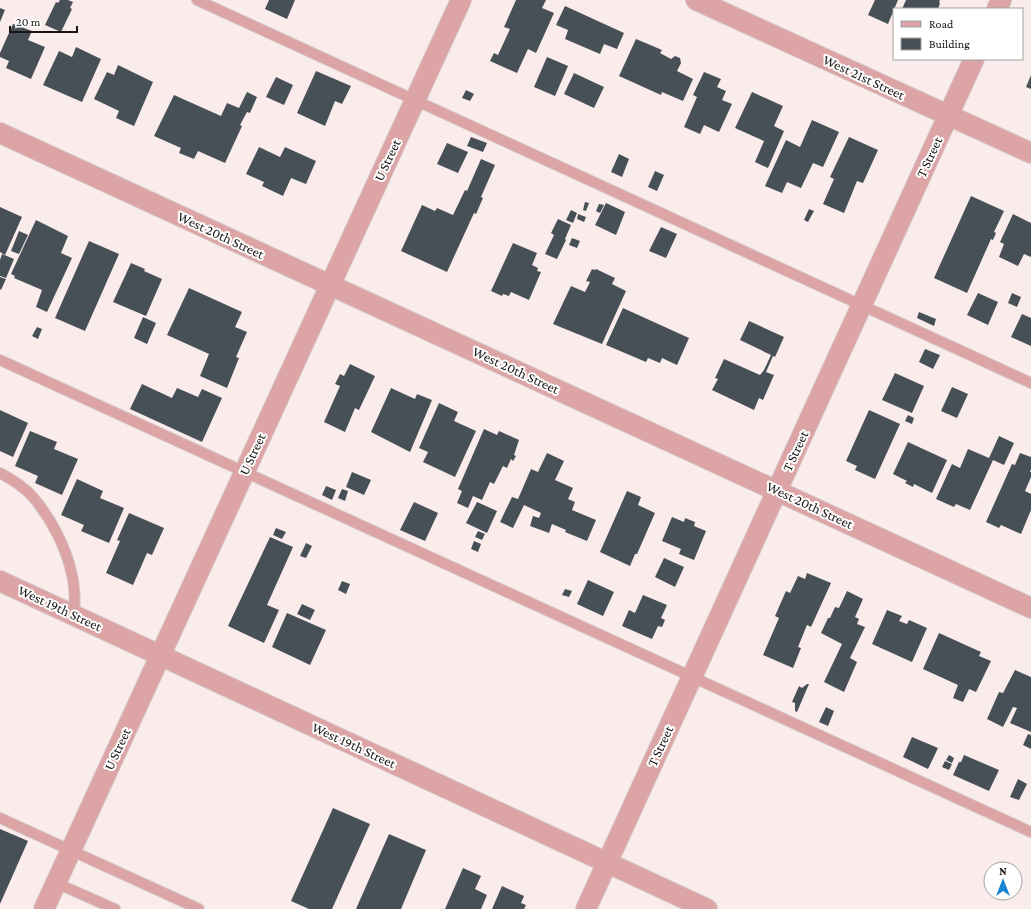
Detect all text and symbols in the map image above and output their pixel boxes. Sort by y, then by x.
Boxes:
scale bar [10,8,77,34]
legend [893,8,1023,60]
text: 20 m [16,15,41,29]
text: Road [929,17,954,31]
text: Building [929,37,970,51]
street label: West 21st Street [821,51,908,103]
street label: T Street [913,134,945,180]
street label: U Street [370,136,404,184]
street label: West 20th Street [175,208,267,262]
street label: West 20th Street [470,343,562,397]
street label: T Street [779,428,811,474]
street label: U Street [235,430,269,478]
street label: West 20th Street [764,478,856,532]
street label: West 19th Street [16,582,105,635]
street label: West 19th Street [310,719,399,772]
street label: T Street [644,723,676,769]
street label: U Street [100,725,134,773]
north arrow [983,861,1023,901]
text: N [999,865,1007,877]

